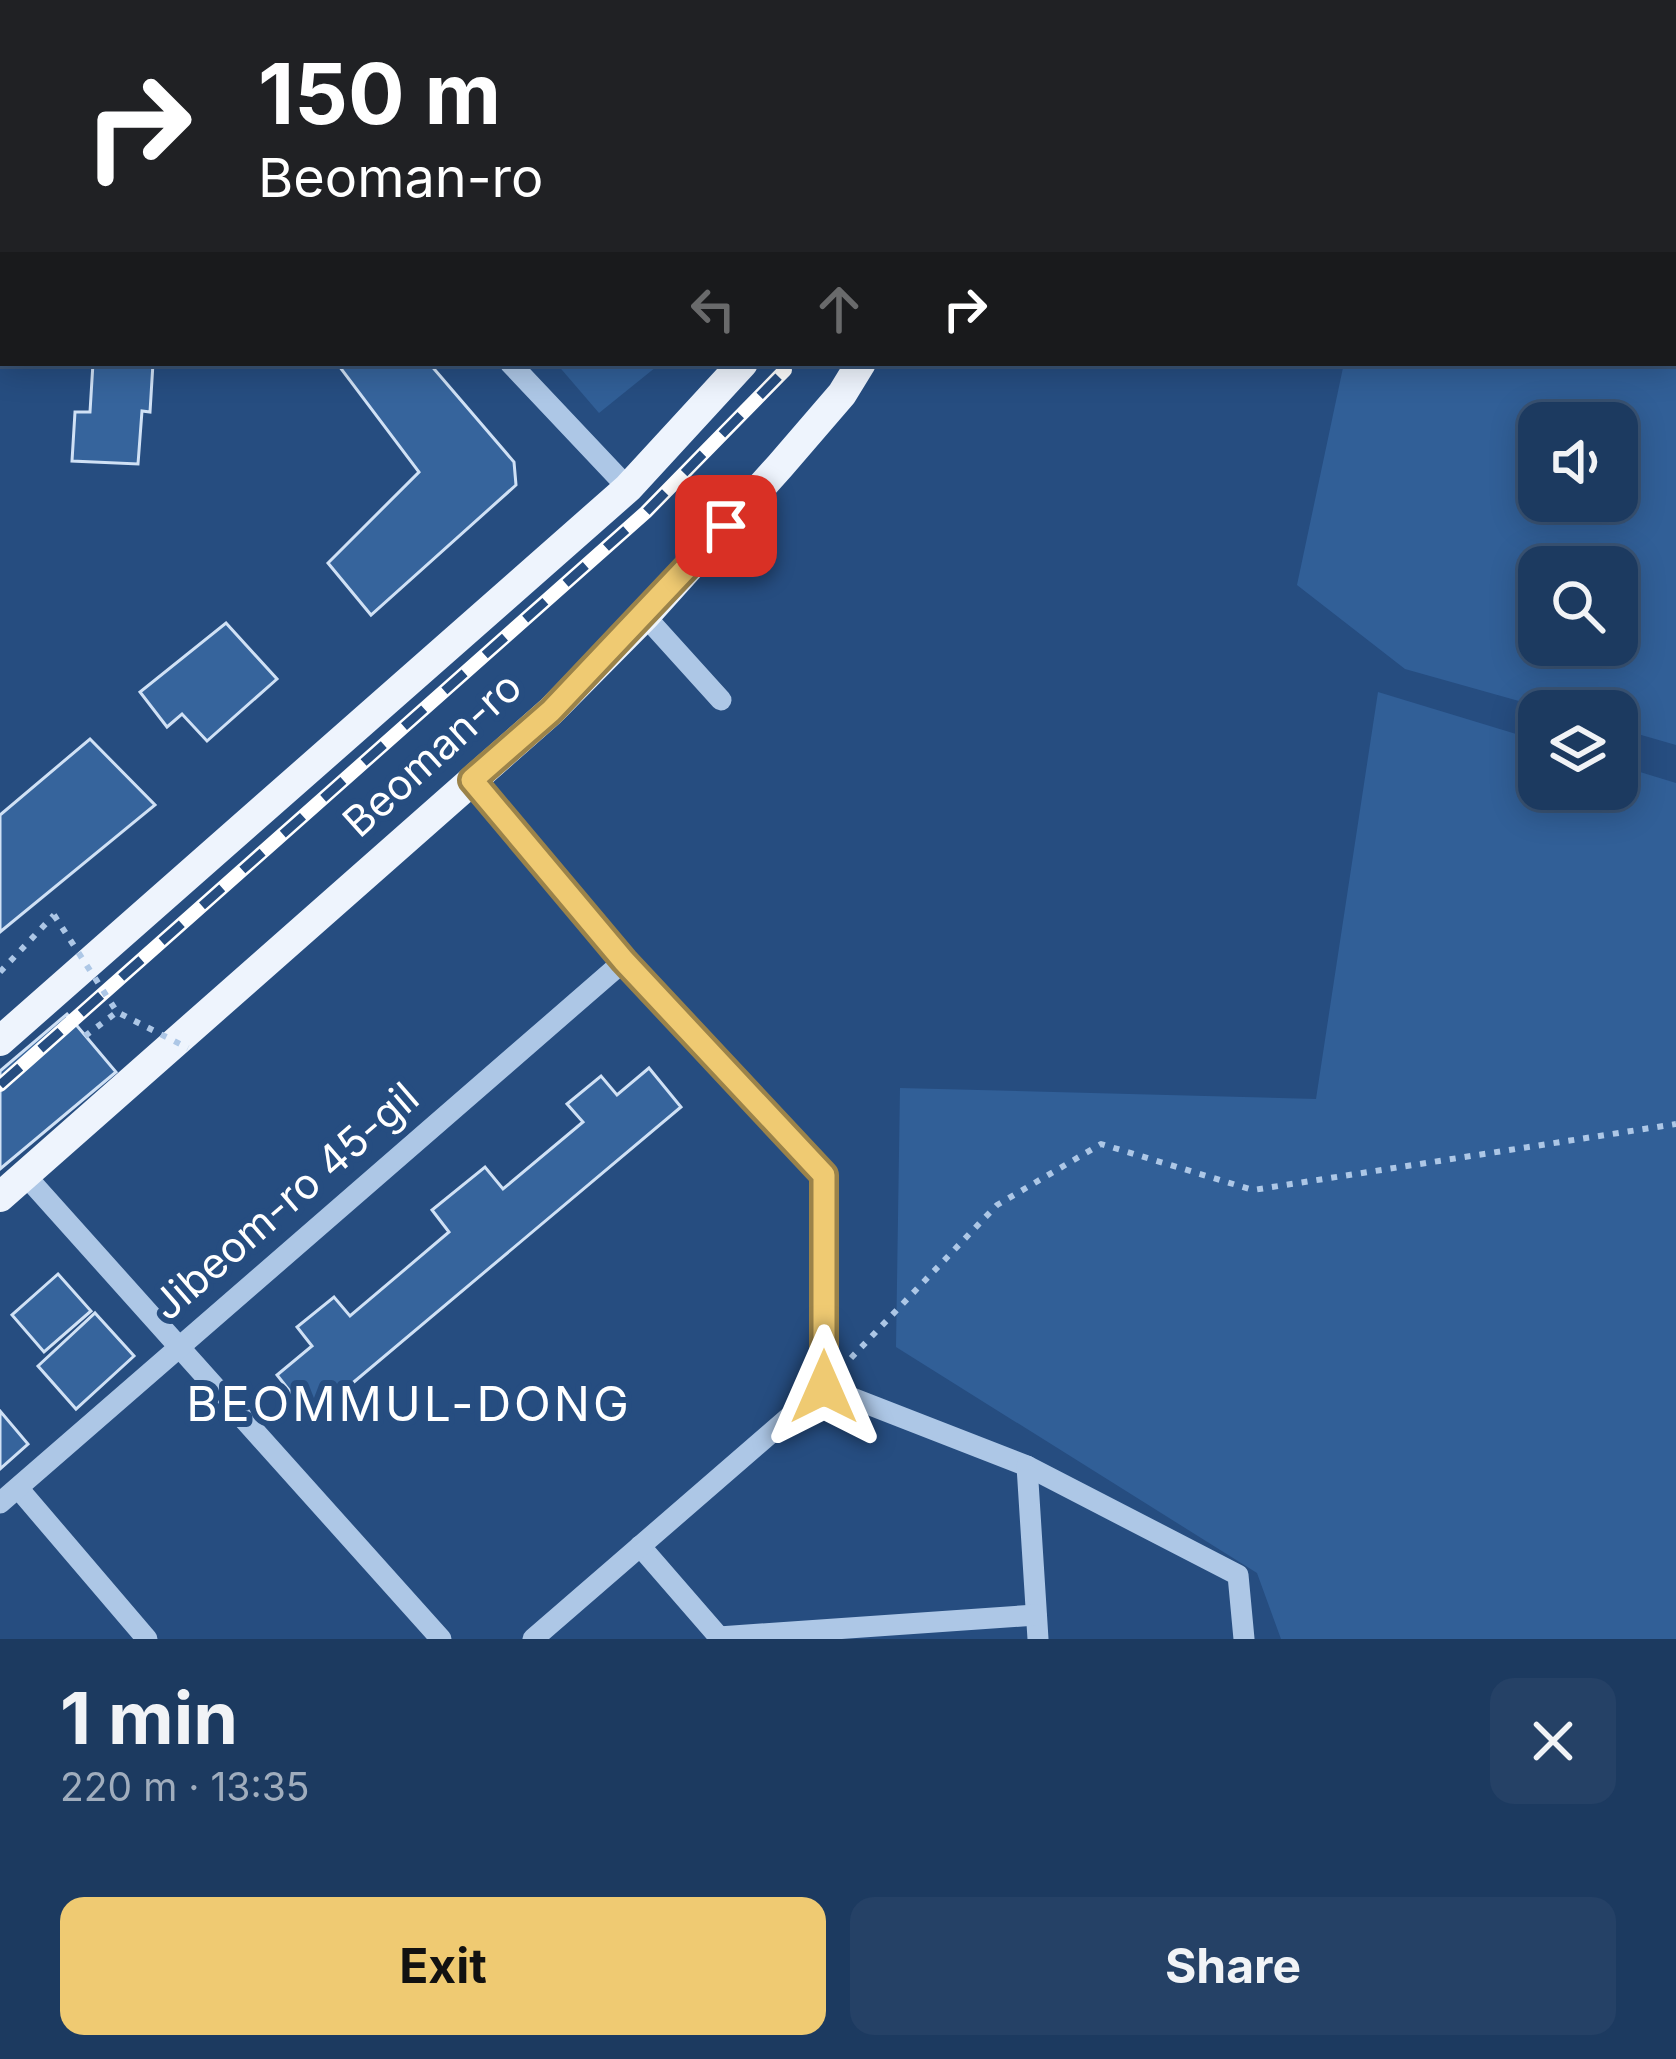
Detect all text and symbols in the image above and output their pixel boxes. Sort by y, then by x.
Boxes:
text: 150 m [258,43,501,144]
icon: right [60,48,216,204]
text: Beoman-ro [258,145,543,210]
icon: left [680,276,746,342]
icon: ahead [806,276,872,342]
icon: right [932,276,998,342]
map controls [1518,402,1638,810]
button: sound [1518,402,1638,522]
pin [675,475,777,577]
icon: arrive [693,493,759,559]
button: search [1518,546,1638,666]
street label: Beoman-ro [332,660,531,847]
button: layers [1518,690,1638,810]
street label: Jibeom-ro 45-gil [141,1071,428,1330]
position arrow [761,1324,887,1450]
district label: BEOMMUL-DONG [186,1374,632,1433]
text: 1 min [60,1674,238,1761]
button: close [1490,1678,1616,1804]
text: 220 m · 13:35 [60,1763,309,1810]
button: Exit [60,1897,826,2035]
button: Share [850,1897,1616,2035]

